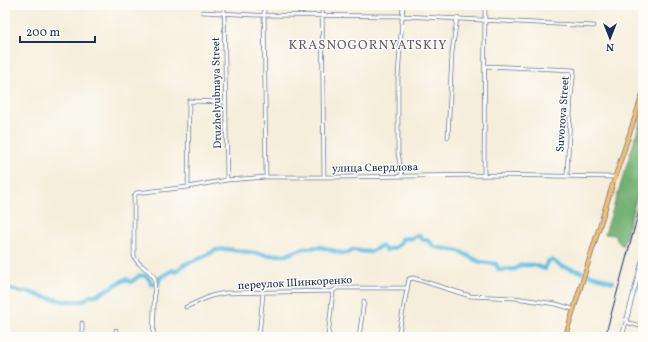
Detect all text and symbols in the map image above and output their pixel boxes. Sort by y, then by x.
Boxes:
scale bar [20,18,95,44]
north arrow [590,18,630,58]
text: 200 m [26,25,60,41]
street label: Druzhelyubnaya Street [209,37,226,149]
district label: KRASNOGORNYATSKIY [288,37,448,55]
text: N [606,39,614,54]
street label: Suvorova Street [553,75,574,153]
street label: улица Свердлова [332,160,419,177]
street label: переулок Шинкоренко [238,273,353,294]

